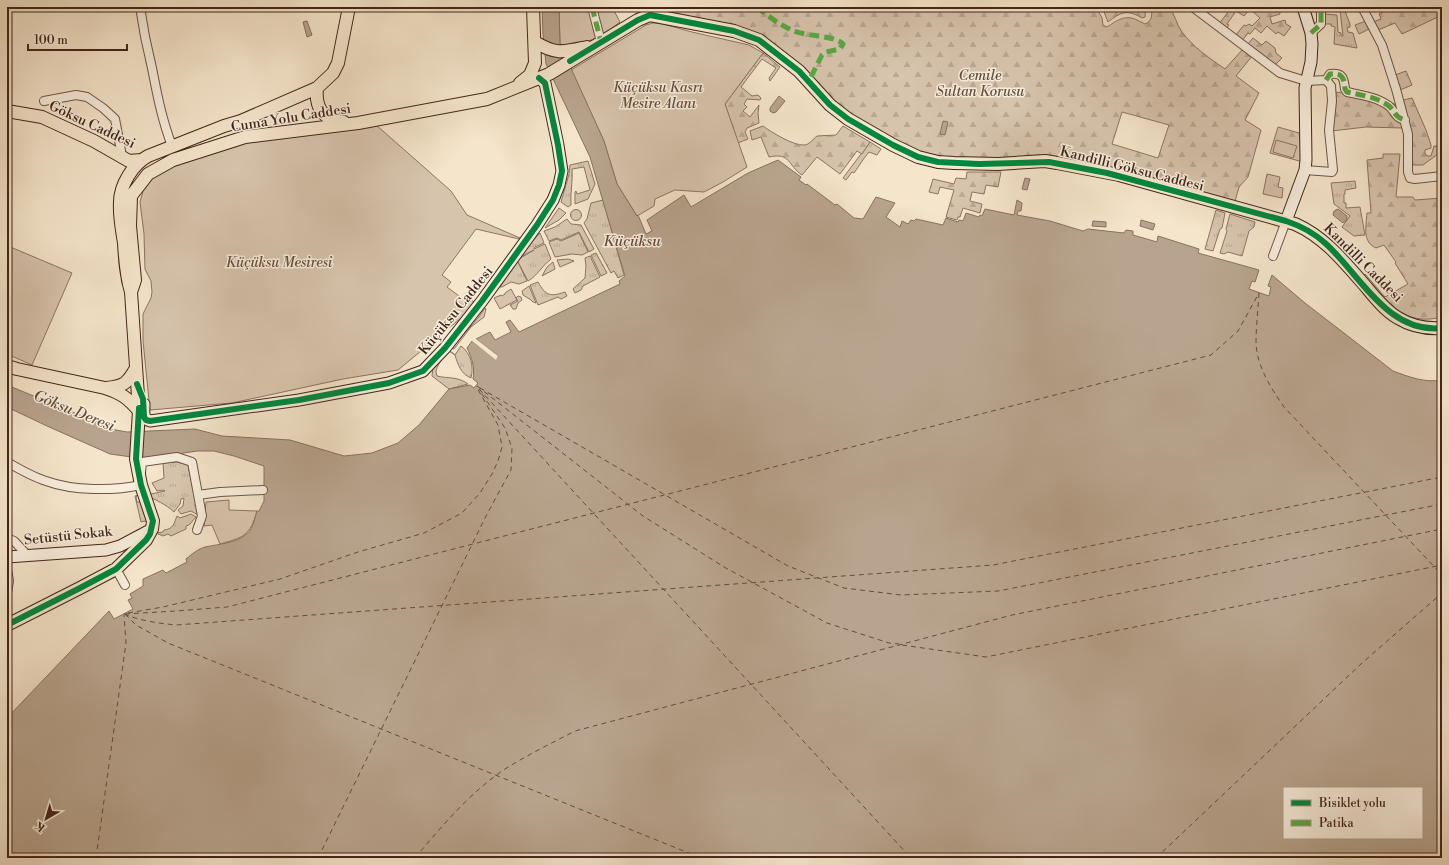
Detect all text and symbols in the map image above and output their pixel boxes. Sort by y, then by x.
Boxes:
scale bar [28,26,127,52]
text: 100 m [34,33,68,48]
park label: Cemile Sultan Korusu [936,67,1024,101]
park label: Küçüksu Kasrı Mesire Alanı [613,79,704,113]
street label: Göksu Caddesi [46,97,139,153]
street label: Cuma Yolu Caddesi [230,100,353,136]
street label: Kandilli Göksu Caddesi [1058,142,1206,196]
street label: Kandilli Caddesi [1320,220,1407,307]
water label: Küçüksu [603,232,661,251]
park label: Küçüksu Mesiresi [226,254,333,272]
street label: Küçüksu Caddesi [415,263,497,359]
water label: Göksu Deresi [31,386,118,436]
street label: Setüstü Sokak [23,522,113,550]
legend [1283,787,1423,839]
text: Bisiklet yolu [1318,796,1386,811]
north arrow [26,799,66,839]
text: Patika [1319,816,1355,831]
text: K [32,817,48,834]

